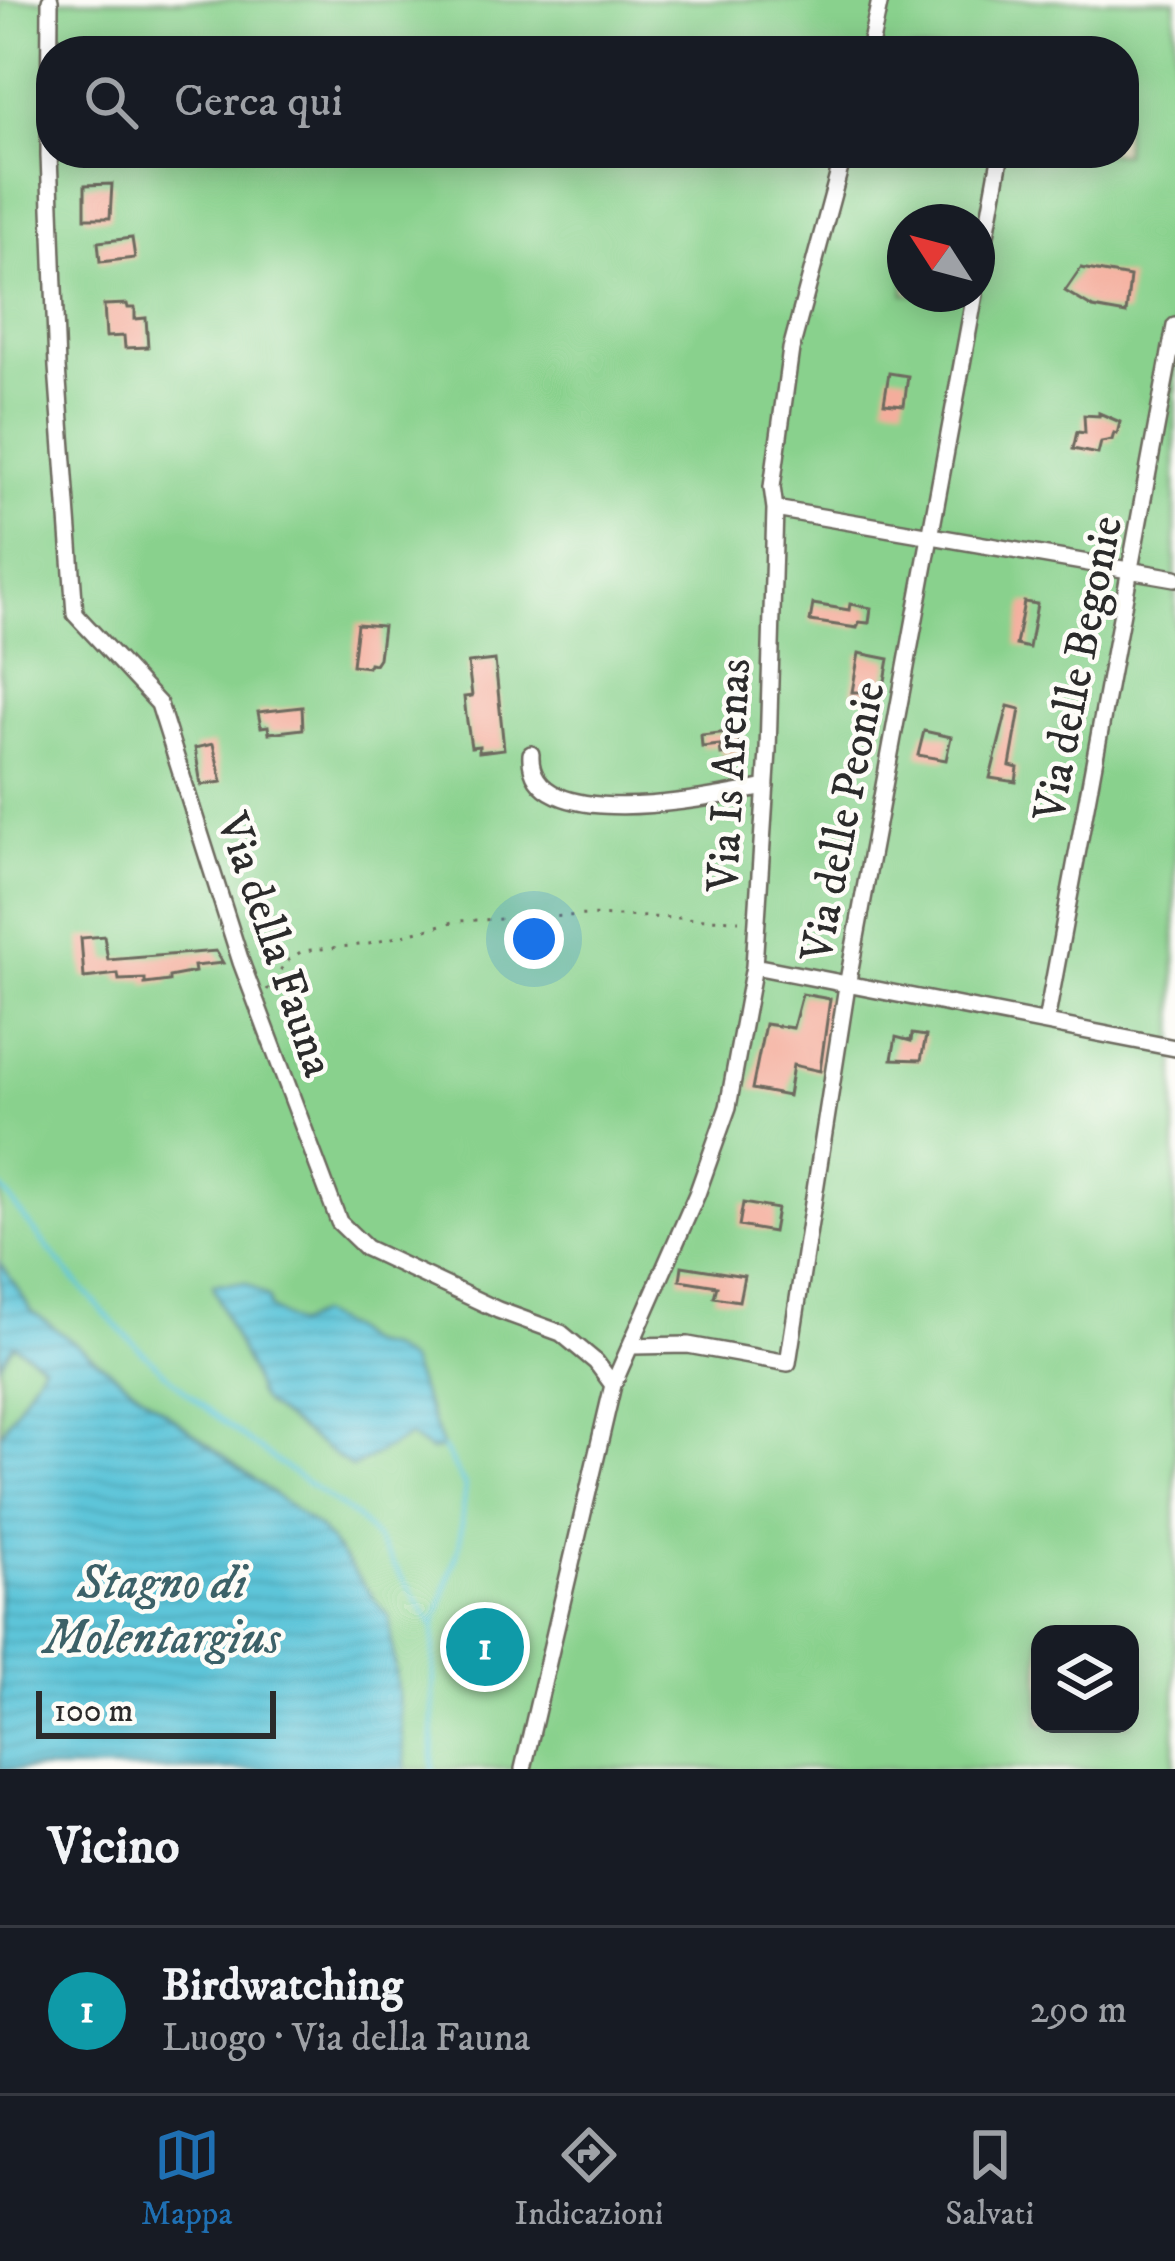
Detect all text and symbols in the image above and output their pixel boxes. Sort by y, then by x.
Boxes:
search box [36,36,1139,168]
icon: search [78,69,144,135]
text: Cerca qui [174,74,343,130]
north arrow [887,204,995,312]
street label: Via delle Begonie [1022,511,1136,827]
street label: Via Is Arenas [696,657,764,894]
street label: Via delle Peonie [789,677,899,968]
street label: Via della Fauna [203,805,345,1084]
your location [504,909,564,969]
water label: Stagno di Molentargius [41,1554,282,1669]
pin: 1 [446,1602,524,1692]
map controls [1031,1625,1139,1733]
button: layers [1031,1625,1139,1733]
scale bar [36,1685,276,1738]
text: 100 m [54,1691,133,1732]
text: Vicino [48,1815,179,1879]
text: Birdwatching [162,1958,403,2014]
text: 1 [80,1986,94,2035]
text: 290 m [1030,1986,1127,2035]
text: Luogo · Via della Fauna [162,2014,530,2063]
tab: Mappa [141,2122,232,2235]
tab: Indicazioni [515,2122,663,2235]
tab: Salvati [945,2122,1034,2235]

